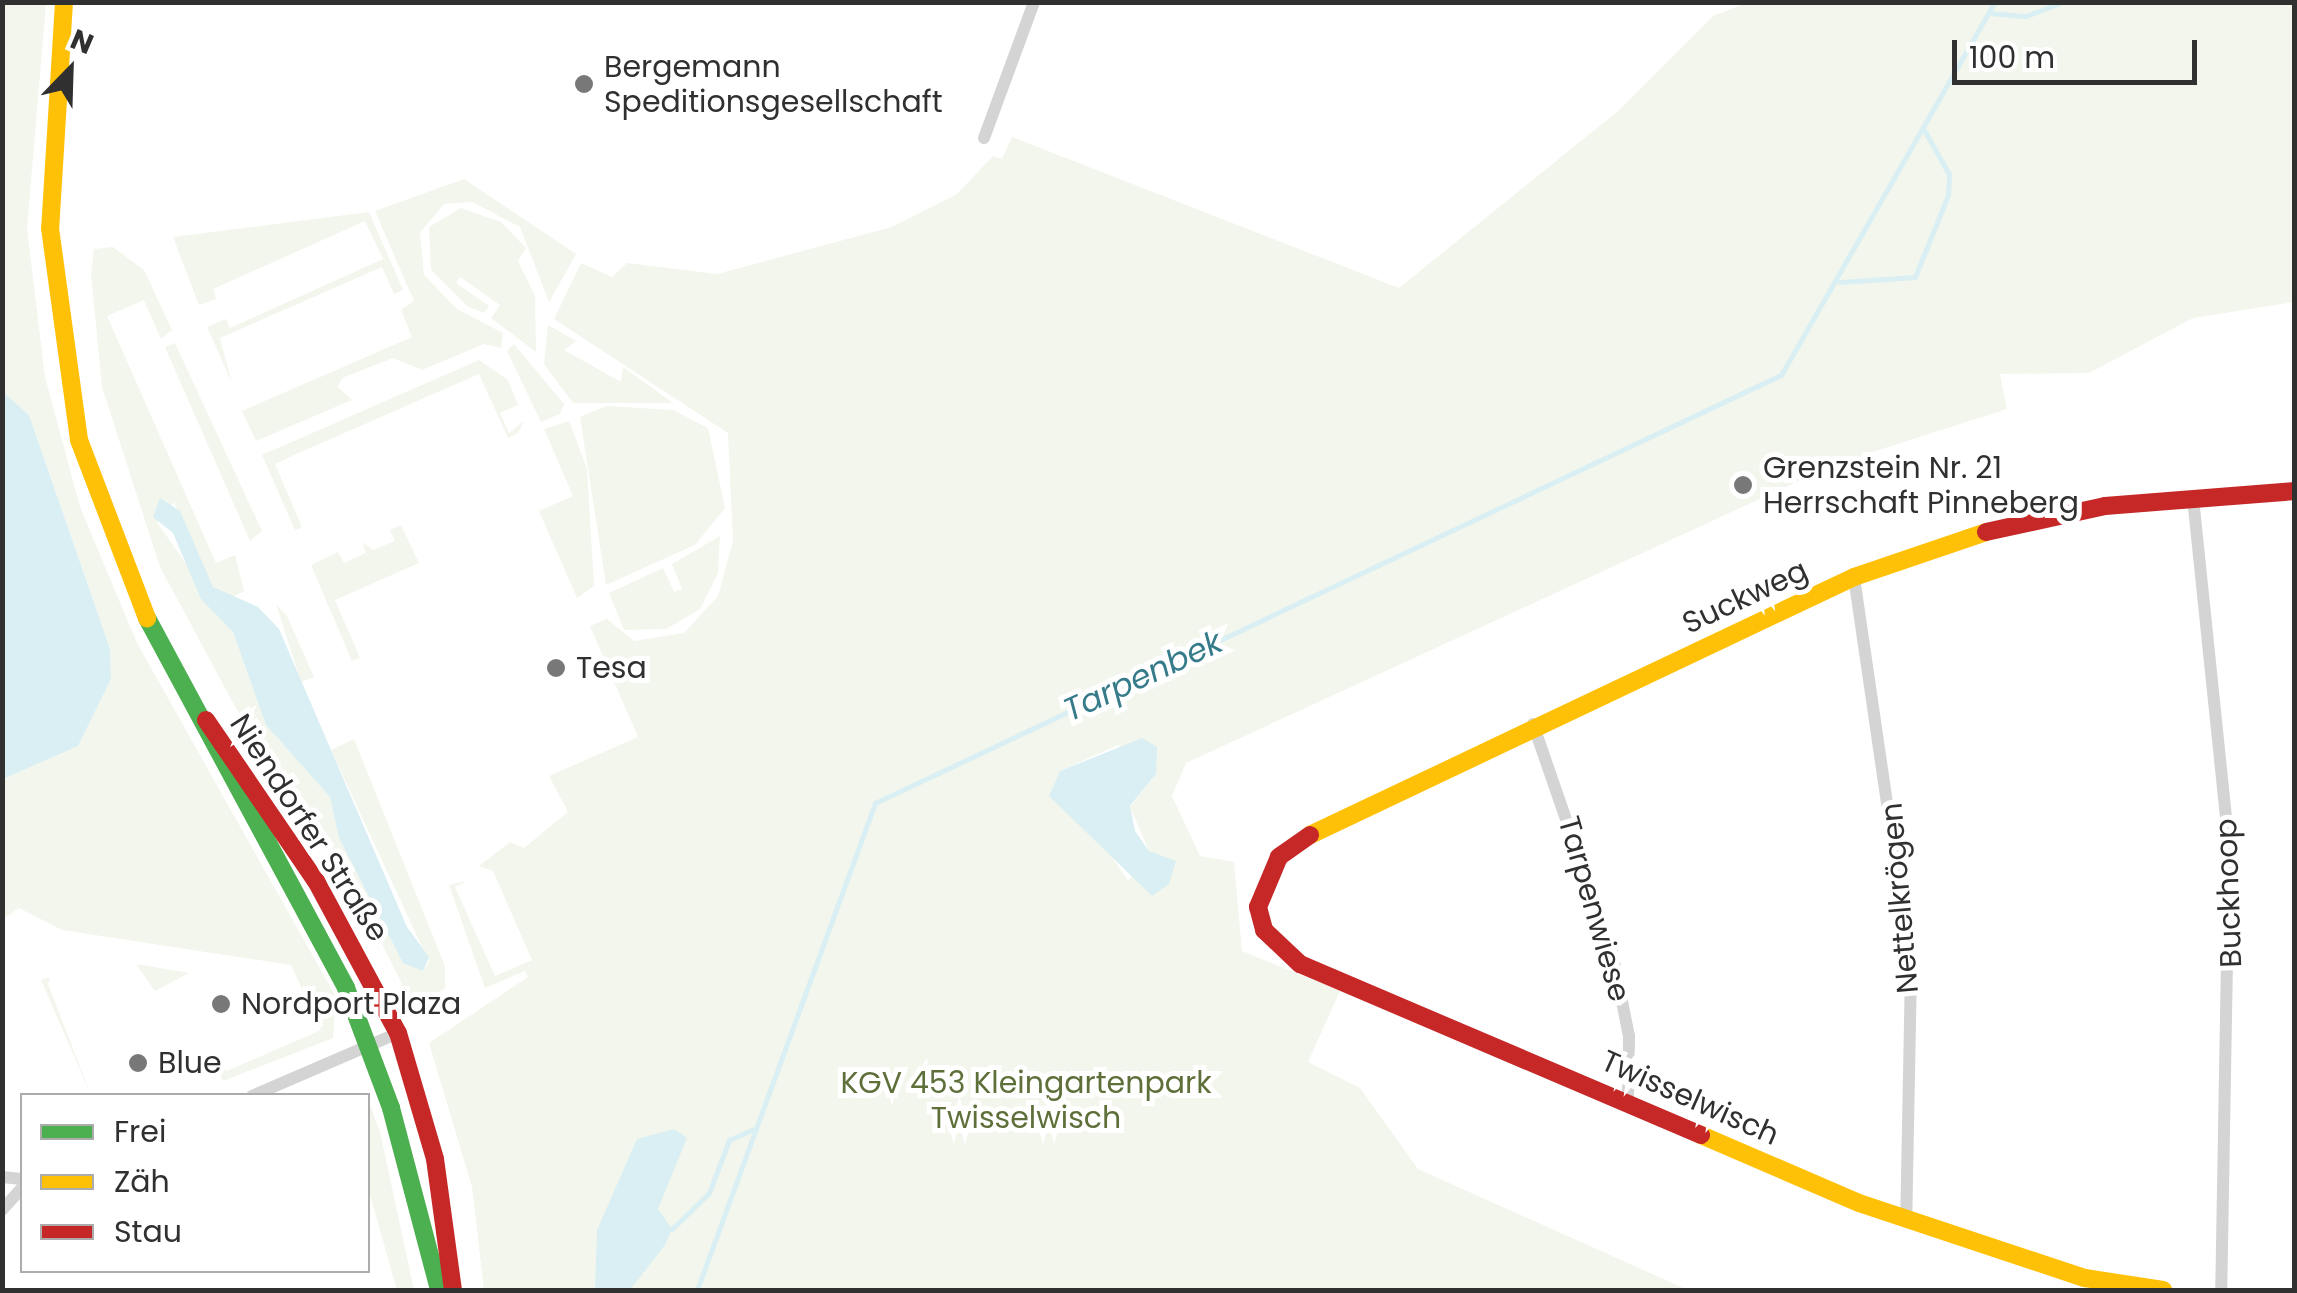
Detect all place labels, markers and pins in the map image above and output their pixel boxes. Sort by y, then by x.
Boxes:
place label: Bergemann Speditionsgesellschaft [604,49,943,120]
marker: Bergemann Speditionsgesellschaft [573,73,595,95]
place label: Grenzstein Nr. 21 Herrschaft Pinneberg [1763,450,2079,520]
marker: Grenzstein Nr. 21 Herrschaft Pinneberg [1732,474,1754,496]
place label: Tesa [576,650,647,686]
marker: Tesa [545,657,567,679]
place label: Nordport Plaza [241,986,461,1022]
marker: Nordport Plaza [210,993,232,1015]
place label: Blue [158,1045,222,1081]
marker: Blue [127,1052,149,1074]

